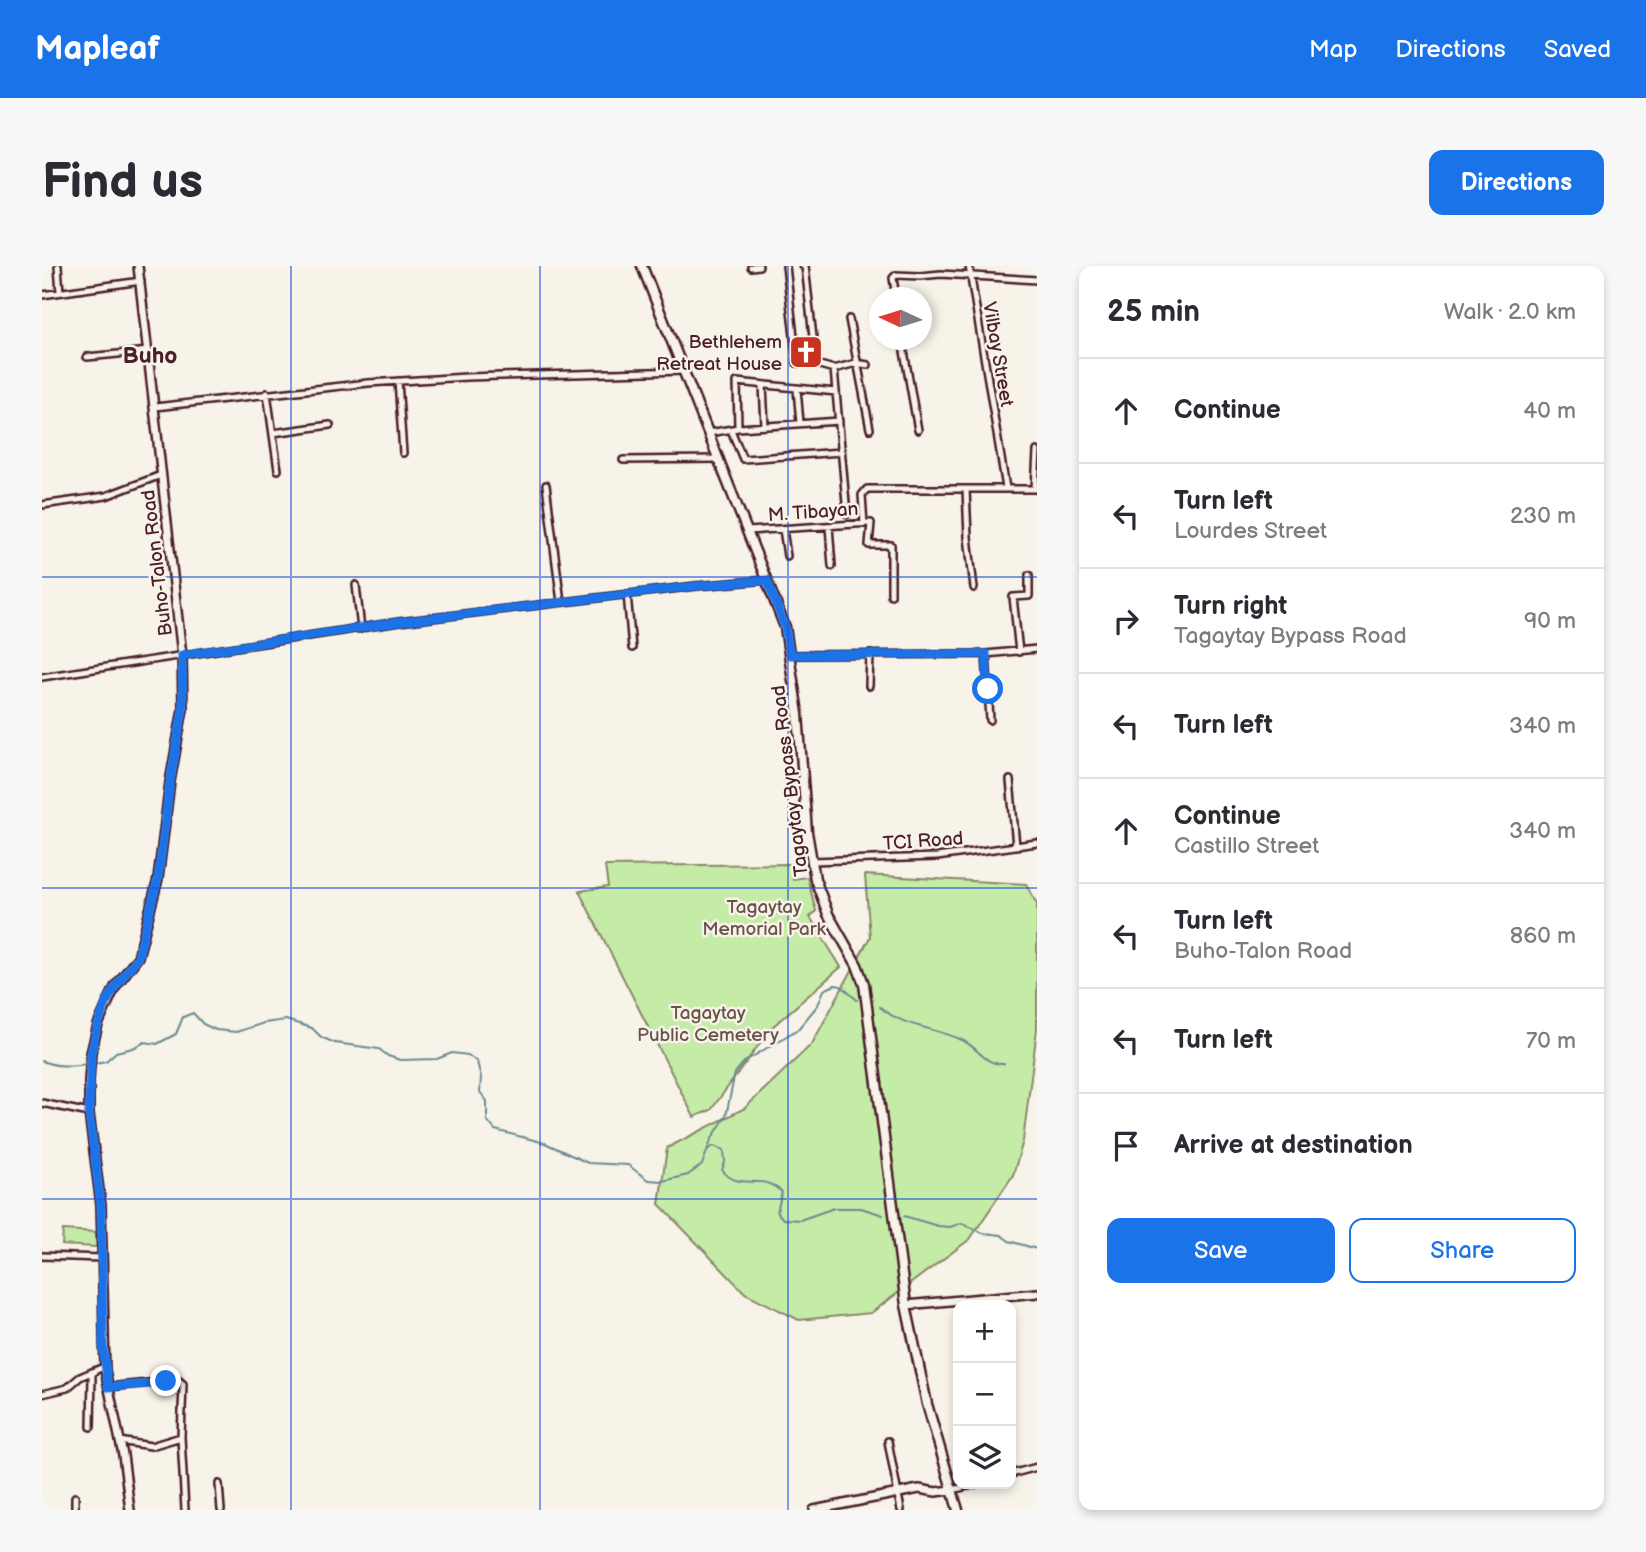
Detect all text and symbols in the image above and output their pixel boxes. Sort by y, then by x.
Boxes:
text: Mapleaf [35,29,160,69]
text: Map [1309,35,1357,64]
text: Directions [1395,35,1506,64]
text: Saved [1544,35,1611,64]
button: Directions [1429,150,1604,215]
text: Find us [42,153,203,212]
north arrow [869,287,932,350]
text: 25 min [1107,294,1200,330]
text: Walk · 2.0 km [1444,298,1576,326]
street label: Vilbay Street [977,300,1018,409]
place label: Bethlehem Retreat House [656,331,782,376]
church icon: Bethlehem Retreat House [787,333,825,371]
district label: Buho [123,342,177,370]
icon: ahead [1107,392,1145,430]
text: Continue [1174,395,1281,426]
text: 40 m [1523,397,1576,425]
text: Turn left [1174,486,1273,517]
street label: Buho-Talon Road [137,488,178,637]
icon: left [1107,497,1145,535]
street label: M. Tibayan [767,498,859,527]
text: 230 m [1510,502,1576,530]
text: Lourdes Street [1174,517,1327,545]
text: Turn right [1174,591,1287,622]
icon: right [1107,602,1145,640]
text: 90 m [1524,607,1576,635]
text: Tagaytay Bypass Road [1174,622,1407,650]
route start [972,673,1003,704]
street label: Tagaytay Bypass Road [767,684,814,878]
icon: left [1107,707,1145,745]
text: Turn left [1174,710,1273,741]
text: 340 m [1509,712,1576,740]
text: Continue [1174,801,1281,832]
icon: ahead [1107,812,1145,850]
text: 340 m [1509,817,1576,845]
street label: TCI Road [882,827,964,856]
text: Castillo Street [1174,832,1319,860]
park label: Tagaytay Memorial Park [702,896,827,941]
text: Turn left [1174,906,1273,937]
icon: left [1107,917,1145,955]
text: 860 m [1510,922,1576,950]
text: Buho-Talon Road [1174,937,1352,965]
park label: Tagaytay Public Cemetery [637,1002,779,1047]
icon: left [1107,1022,1145,1060]
text: Turn left [1174,1025,1273,1056]
text: 70 m [1526,1027,1576,1055]
icon: arrive [1107,1127,1145,1165]
text: Arrive at destination [1174,1130,1413,1161]
button: Save [1107,1218,1335,1283]
button: Share [1349,1218,1576,1283]
map controls [953,1300,1016,1489]
button: + [953,1300,1016,1363]
button: − [953,1363,1016,1426]
route end [150,1365,181,1396]
button: layers [953,1426,1016,1489]

